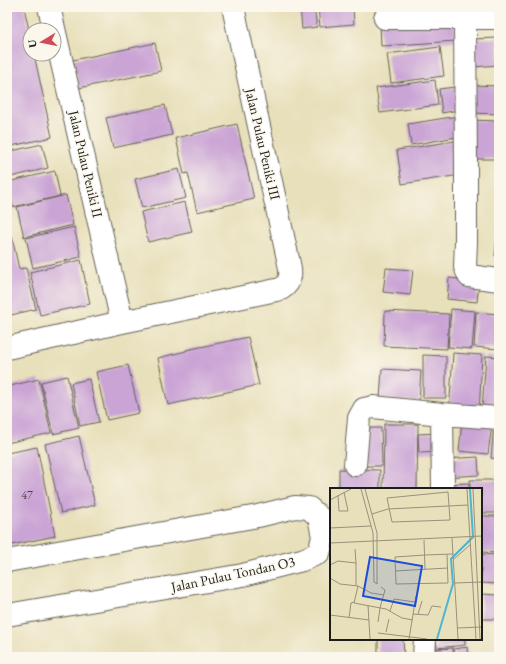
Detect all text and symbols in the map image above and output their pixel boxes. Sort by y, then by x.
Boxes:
north arrow [22,22,62,62]
text: U [24,38,40,49]
street label: Jalan Pulau Peniki III [241,85,285,202]
street label: Jalan Pulau Peniki II [65,108,107,220]
house number: 47 [21,487,33,503]
inset map [330,488,482,640]
street label: Jalan Pulau Tondan O3 [168,552,297,596]

